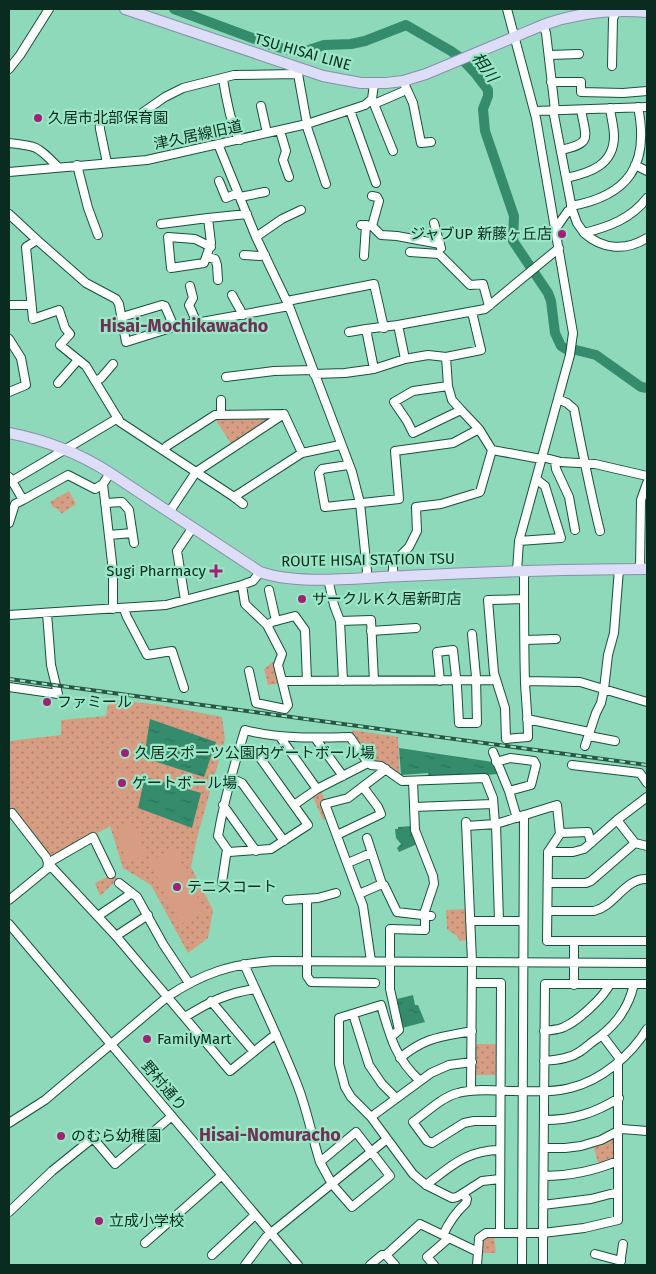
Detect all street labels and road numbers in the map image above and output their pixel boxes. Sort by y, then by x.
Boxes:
street label: TSU HISAI LINE [253,30,353,74]
street label: 津久居線旧道 [152,117,244,153]
street label: ROUTE HISAI STATION TSU [281,549,455,571]
street label: 野村通り [138,1057,190,1115]

